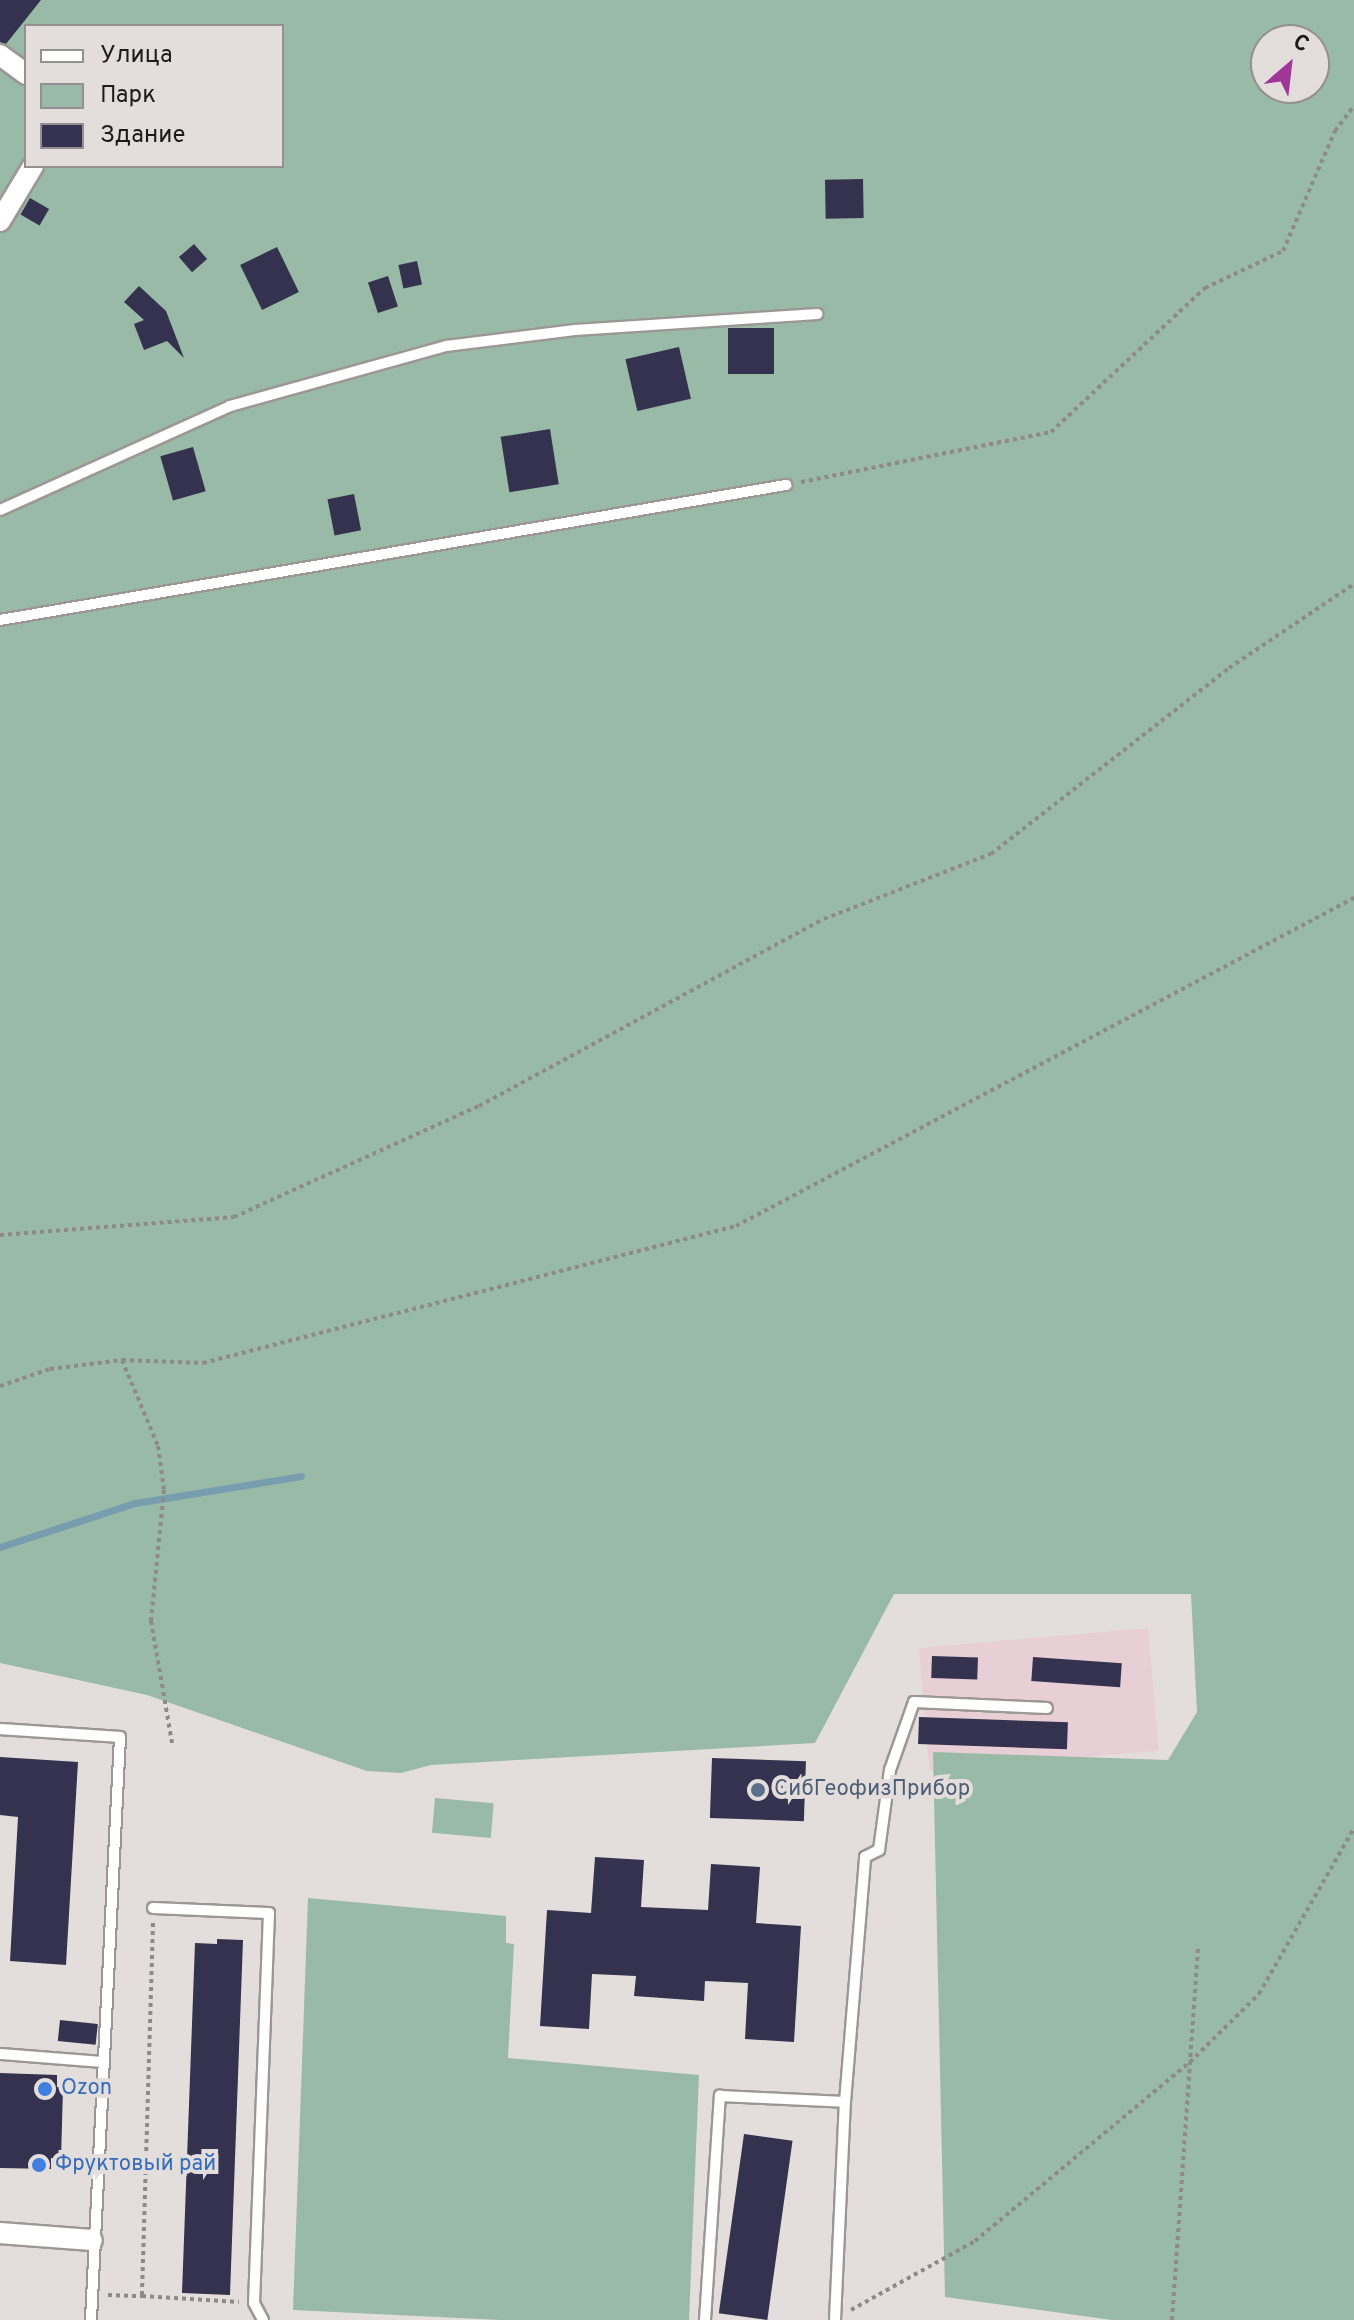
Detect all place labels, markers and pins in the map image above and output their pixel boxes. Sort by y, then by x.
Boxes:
place label: СибГеофизПрибор [774,1777,970,1803]
marker: СибГеофизПрибор [749,1781,767,1799]
place label: Ozon [61,2076,112,2102]
marker: Ozon [36,2080,54,2098]
place label: Фруктовый рай [55,2152,216,2178]
marker: Фруктовый рай [30,2156,48,2174]

